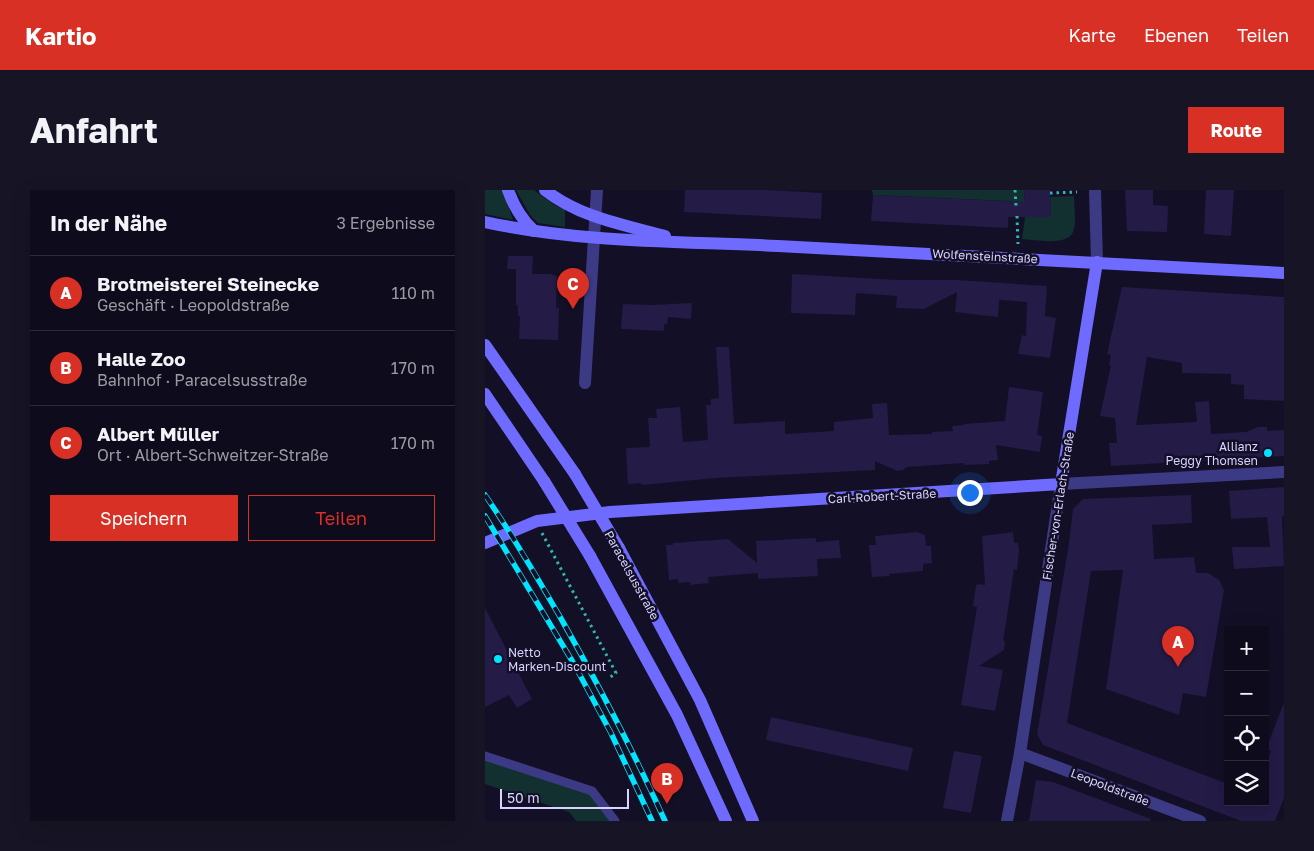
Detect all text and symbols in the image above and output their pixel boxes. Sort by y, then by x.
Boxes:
text: Kartio [25,21,97,50]
text: Karte [1069,24,1116,46]
text: Ebenen [1144,24,1209,46]
text: Teilen [1237,24,1289,46]
button: Route [1188,107,1284,153]
text: Anfahrt [30,109,158,151]
text: In der Nähe [50,210,167,236]
text: 3 Ergebnisse [336,213,435,233]
street label: Wolfensteinstraße [932,246,1038,266]
pin: C [557,268,589,309]
text: Brotmeisterei Steinecke [97,272,319,295]
text: A [60,283,72,303]
text: 110 m [391,283,435,303]
text: Geschäft · Leopoldstraße [97,295,289,315]
text: Halle Zoo [97,347,186,370]
text: B [60,358,72,378]
text: 170 m [391,358,435,378]
text: Bahnhof · Paracelsusstraße [97,370,307,390]
text: Albert Müller [97,422,219,445]
street label: Fischer-von-Erlach-Straße [1039,431,1077,581]
text: C [60,433,72,453]
text: 170 m [391,433,435,453]
place label: Allianz Peggy Thomsen [1165,439,1258,468]
text: Ort · Albert-Schweitzer-Straße [97,445,329,465]
marker: Allianz Peggy Thomsen [1262,447,1274,459]
your location [957,480,983,506]
street label: Carl-Robert-Straße [827,486,937,506]
button: Speichern [50,495,238,541]
button: Teilen [248,495,435,541]
street label: Paracelsusstraße [601,528,663,622]
pin: A [1162,626,1194,667]
map controls [1224,626,1269,806]
button: + [1224,626,1269,671]
place label: Netto Marken-Discount [508,645,606,674]
marker: Netto Marken-Discount [492,653,504,665]
button: − [1224,671,1269,716]
button: locate [1224,716,1269,761]
button: layers [1224,761,1269,806]
pin: B [651,763,683,804]
street label: Leopoldstraße [1069,765,1151,809]
scale bar [500,786,629,809]
text: 50 m [507,789,540,806]

